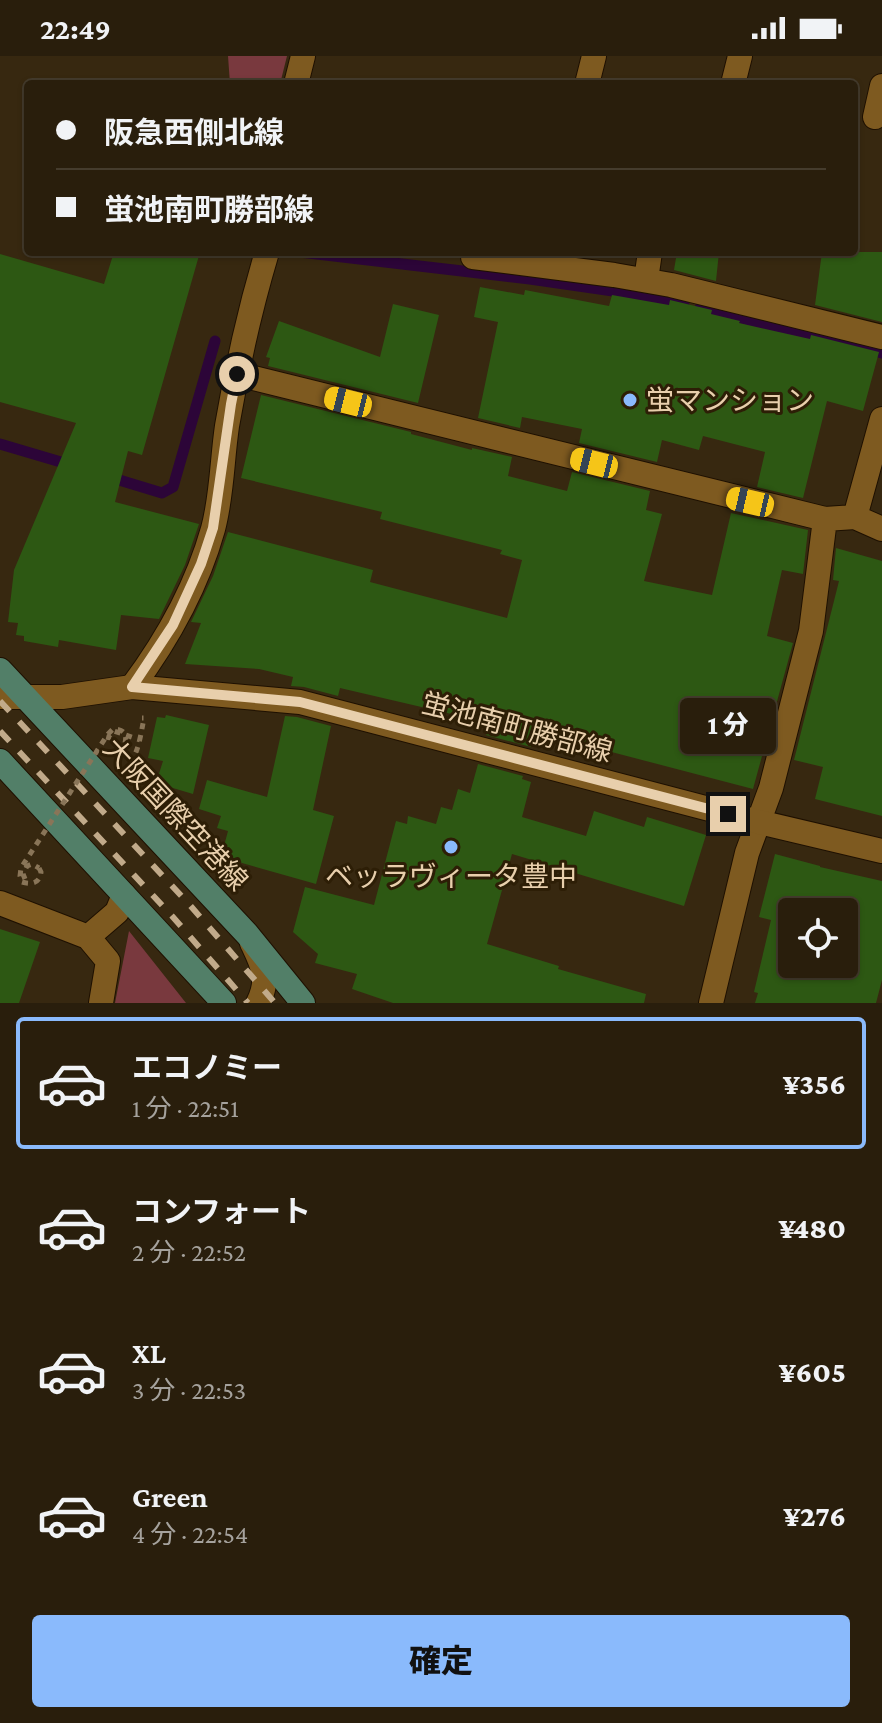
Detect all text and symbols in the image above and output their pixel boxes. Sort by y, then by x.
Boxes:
text: 22:49 [40,12,111,45]
text: 阪急西側北線 [104,116,284,149]
text: 蛍池南町勝部線 [104,193,314,226]
route start [219,356,255,392]
car [322,385,374,419]
place label: 蛍マンション [646,385,814,416]
marker: 蛍マンション [621,391,639,409]
car [568,446,620,480]
car [724,485,776,519]
street label: 蛍池南町勝部線 [418,687,616,768]
callout: 1 分 [680,698,776,754]
text: 1 分 [707,711,749,740]
street label: 大阪国際空港線 [97,732,254,897]
route end [710,796,746,832]
marker: ベッラヴィータ豊中 [442,838,460,856]
place label: ベッラヴィータ豊中 [325,861,577,892]
map controls [778,898,858,978]
button: locate [778,898,858,978]
icon: car [36,1047,108,1119]
text: エコノミー [132,1051,282,1084]
text: ¥356 [783,1067,846,1100]
text: 1 分 · 22:51 [132,1094,239,1123]
icon: car [36,1191,108,1263]
text: コンフォート [132,1195,311,1228]
text: ¥480 [778,1211,846,1244]
text: 2 分 · 22:52 [132,1238,246,1267]
icon: car [36,1335,108,1407]
text: XL [132,1336,166,1369]
text: ¥605 [778,1355,846,1388]
text: 3 分 · 22:53 [132,1376,246,1405]
icon: car [36,1479,108,1551]
text: Green [132,1480,208,1513]
text: ¥276 [783,1499,846,1532]
text: 4 分 · 22:54 [132,1520,248,1549]
button: 確定 [32,1615,850,1707]

